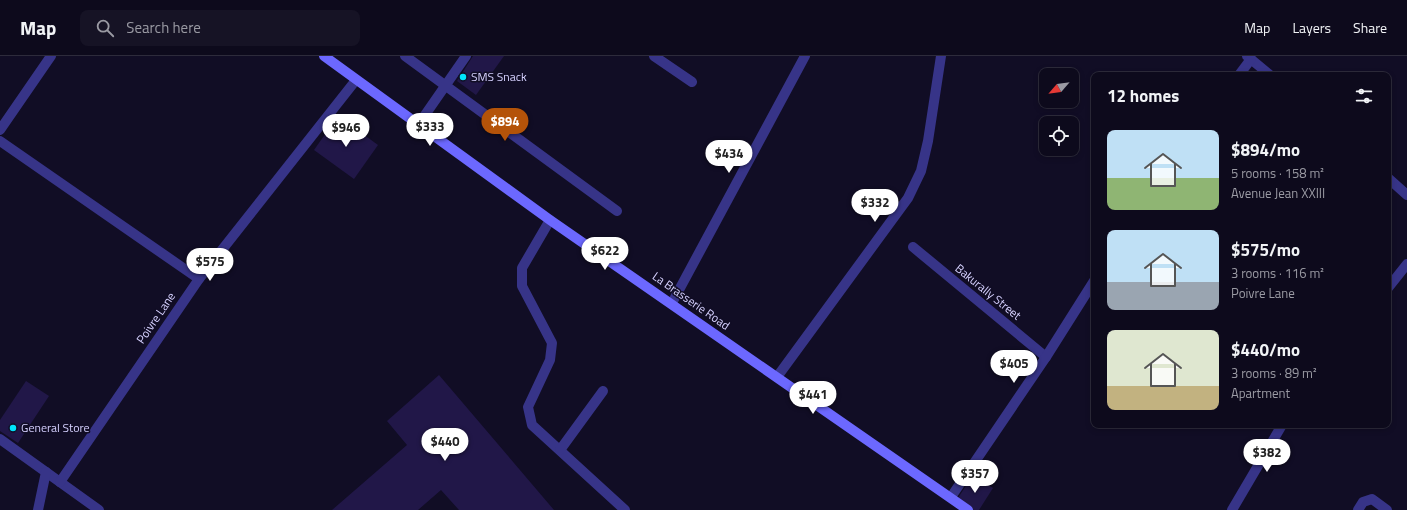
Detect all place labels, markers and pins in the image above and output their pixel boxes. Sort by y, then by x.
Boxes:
place label: SMS Snack [471,67,527,86]
marker: SMS Snack [458,72,468,82]
pin: $894 [481,108,529,142]
pin: $333 [406,113,454,147]
pin: $946 [322,114,370,148]
pin: $434 [705,140,753,174]
pin: $332 [851,189,899,223]
pin: $622 [581,237,629,271]
pin: $575 [186,248,234,282]
pin: $405 [990,350,1038,384]
pin: $441 [789,381,837,415]
place label: General Store [21,418,90,437]
marker: General Store [8,423,18,433]
pin: $440 [421,428,469,462]
pin: $382 [1243,439,1291,473]
pin: $357 [951,460,999,494]

